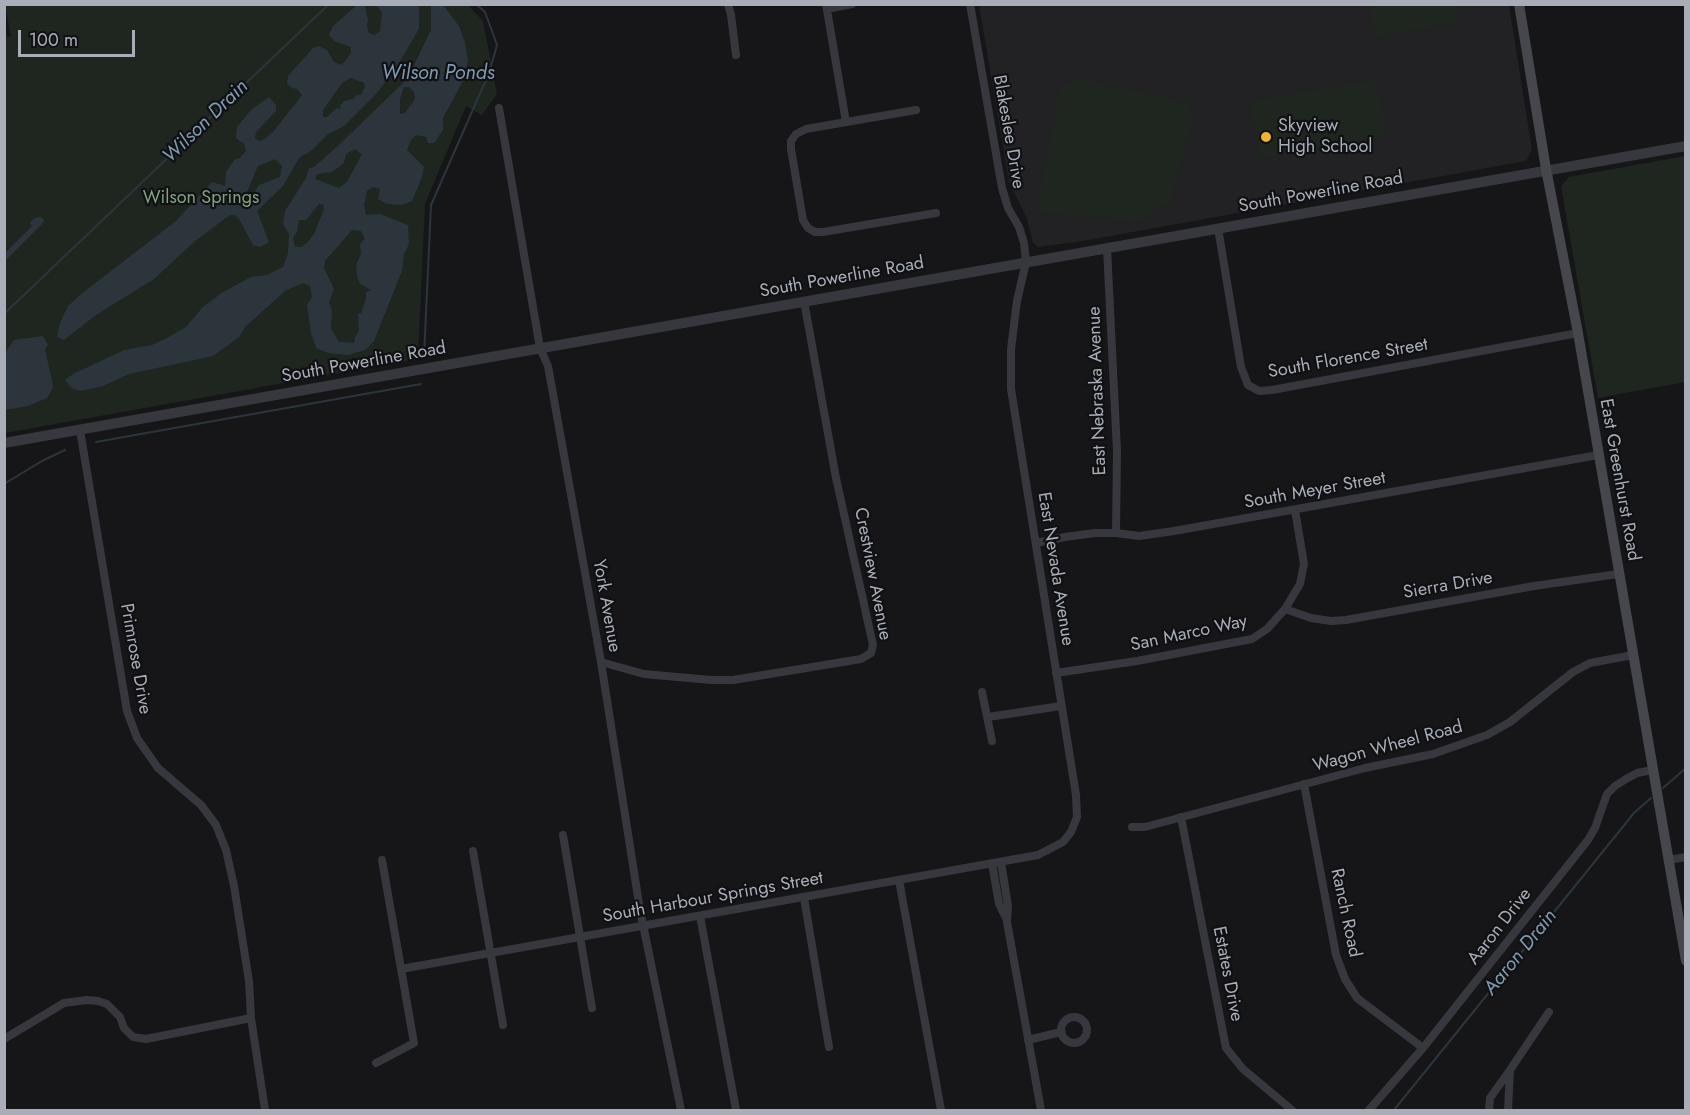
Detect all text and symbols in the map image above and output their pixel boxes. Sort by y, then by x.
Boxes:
scale bar [21,18,138,56]
text: 100 m [29,27,78,53]
water label: Wilson Ponds [381,62,495,86]
street label: Blakeslee Drive [987,73,1029,191]
water label: Wilson Drain [158,75,254,169]
place label: Skyview High School [1278,116,1372,158]
marker: Skyview High School [1259,130,1273,144]
street label: South Powerline Road [1237,168,1405,218]
park label: Wilson Springs [143,188,259,210]
street label: South Powerline Road [758,253,926,303]
street label: East Nebraska Avenue [1084,306,1112,476]
street label: South Florence Street [1266,334,1430,384]
street label: South Powerline Road [280,338,448,388]
street label: East Greenhurst Road [1594,397,1644,563]
street label: South Meyer Street [1243,468,1387,514]
street label: East Nevada Avenue [1032,491,1078,647]
street label: Crestview Avenue [849,506,895,642]
street label: York Avenue [587,558,625,654]
street label: Sierra Drive [1402,568,1494,604]
street label: Primrose Drive [115,602,155,716]
street label: San Marco Way [1129,611,1249,657]
street label: Wagon Wheel Road [1311,717,1465,777]
street label: Ranch Road [1325,867,1365,959]
street label: South Harbour Springs Street [601,868,825,928]
street label: Aaron Drive [1463,884,1537,970]
water label: Aaron Drain [1479,905,1563,1001]
street label: Estates Drive [1207,925,1247,1023]

